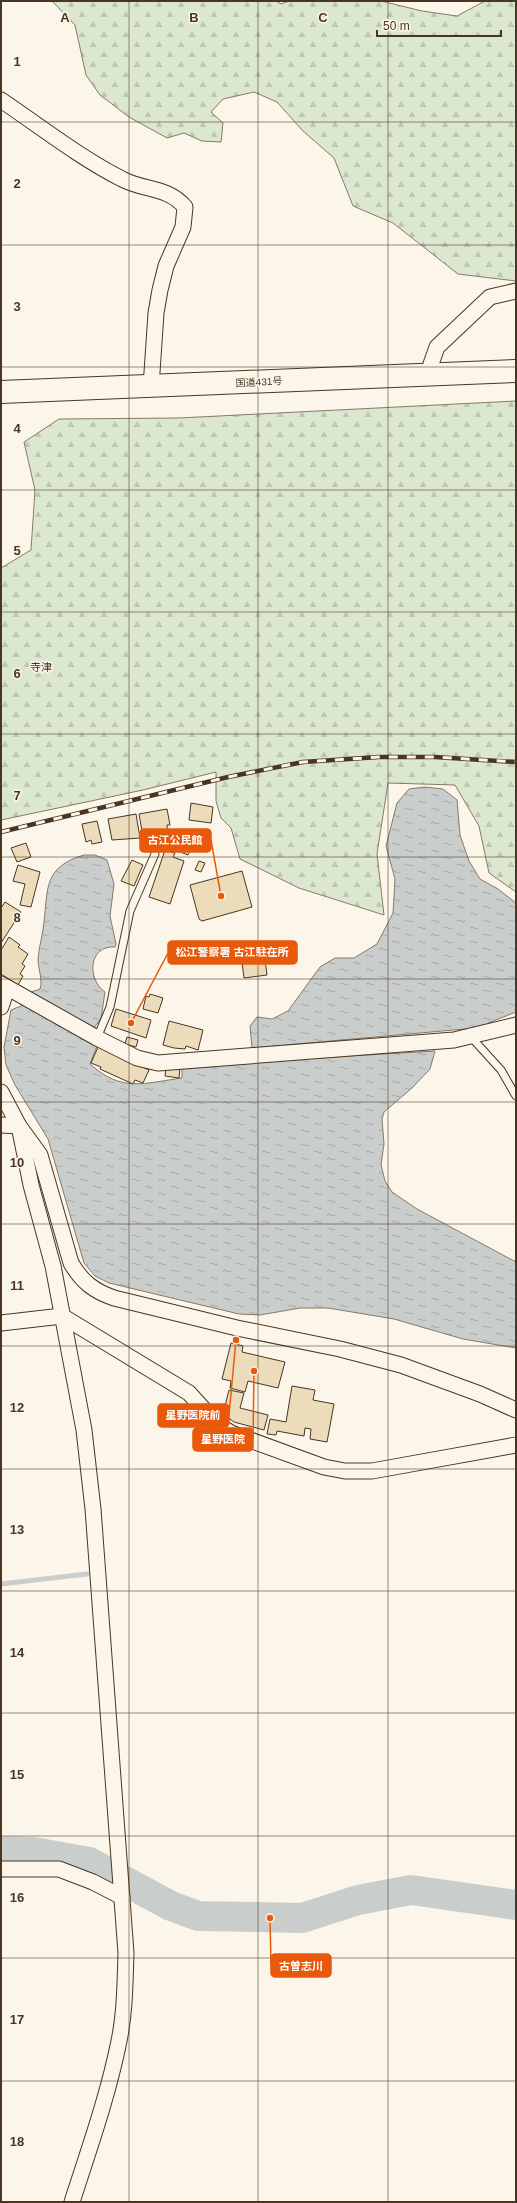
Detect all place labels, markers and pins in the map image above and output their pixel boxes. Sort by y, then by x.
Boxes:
callout: 古江公民館 [140,829,211,852]
callout: 松江警察署 古江駐在所 [168,941,297,964]
callout: 星野医院前 [158,1404,229,1427]
callout: 星野医院 [193,1428,253,1451]
callout: 古曽志川 [271,1954,331,1977]

